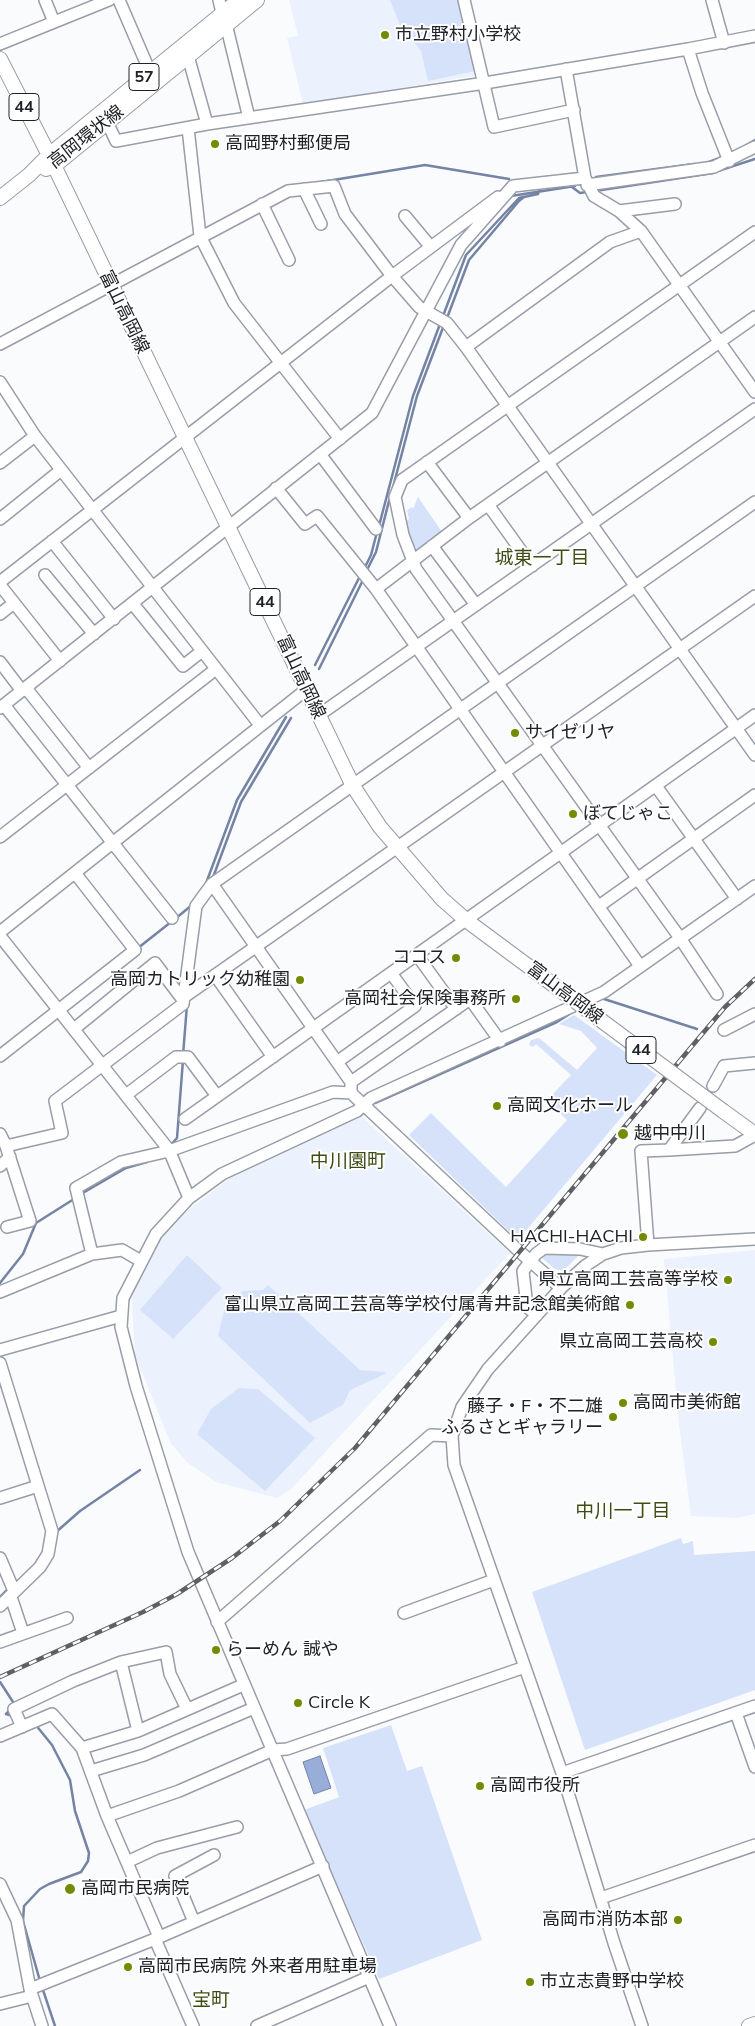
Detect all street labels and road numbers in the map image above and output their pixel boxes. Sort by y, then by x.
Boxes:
road number: 57 [129,64,159,90]
road number: 44 [9,94,39,120]
street label: 高岡環状線 [44,101,128,173]
street label: 富山高岡線 [95,267,153,357]
road number: 44 [250,588,280,616]
street label: 富山高岡線 [272,632,330,722]
street label: 富山高岡線 [523,957,607,1029]
road number: 44 [626,1036,656,1064]

